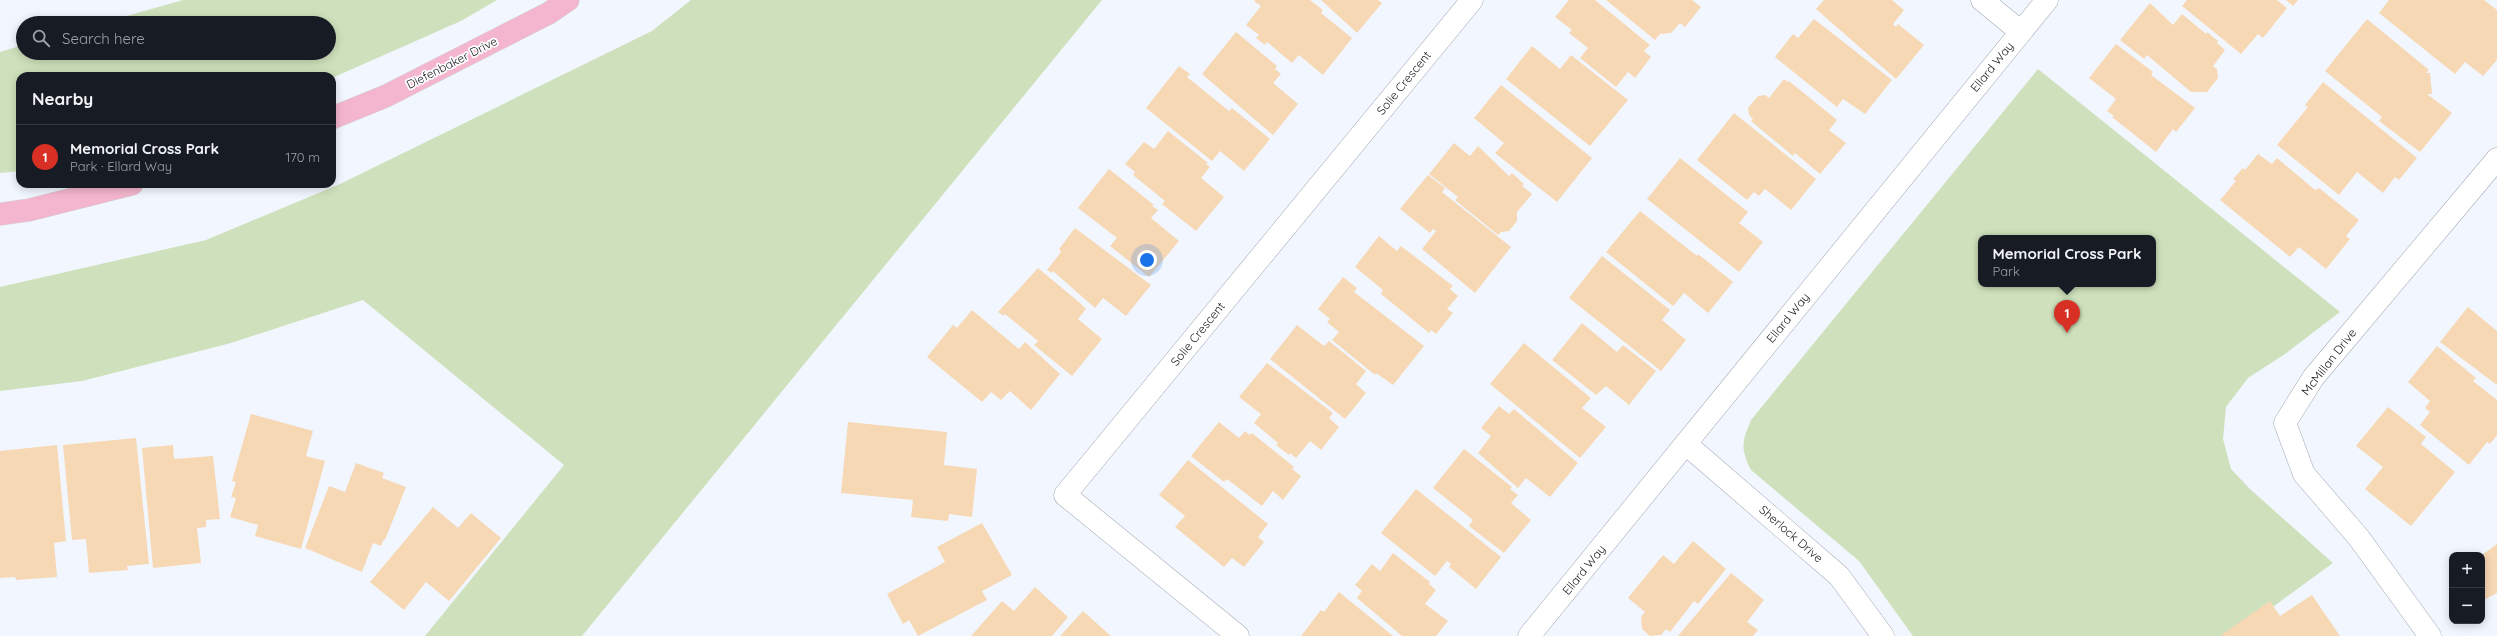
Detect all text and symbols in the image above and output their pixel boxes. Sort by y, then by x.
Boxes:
search box [16,16,336,60]
icon: search [30,27,52,49]
text: Search here [62,29,145,48]
street label: Diefenbaker Drive [404,33,500,92]
street label: Ellard Way [1967,39,2016,95]
street label: Solie Crescent [1373,48,1434,118]
text: Nearby [32,88,93,109]
text: Memorial Cross Park [70,139,219,158]
text: 1 [42,149,48,165]
text: 170 m [285,149,320,165]
text: Park · Ellard Way [70,158,172,174]
popup [1978,235,2156,287]
text: Memorial Cross Park [1992,244,2142,263]
your location [1137,250,1157,270]
text: Park [1992,263,2020,279]
street label: Ellard Way [1763,290,1812,346]
street label: Solie Crescent [1167,299,1228,369]
pin: 1 [2054,300,2080,333]
street label: McMillan Drive [2298,325,2359,398]
street label: Sherlock Drive [1756,502,1826,566]
street label: Ellard Way [1559,542,1608,598]
map controls [2449,552,2485,624]
button: + [2449,552,2485,588]
button: − [2449,588,2485,624]

